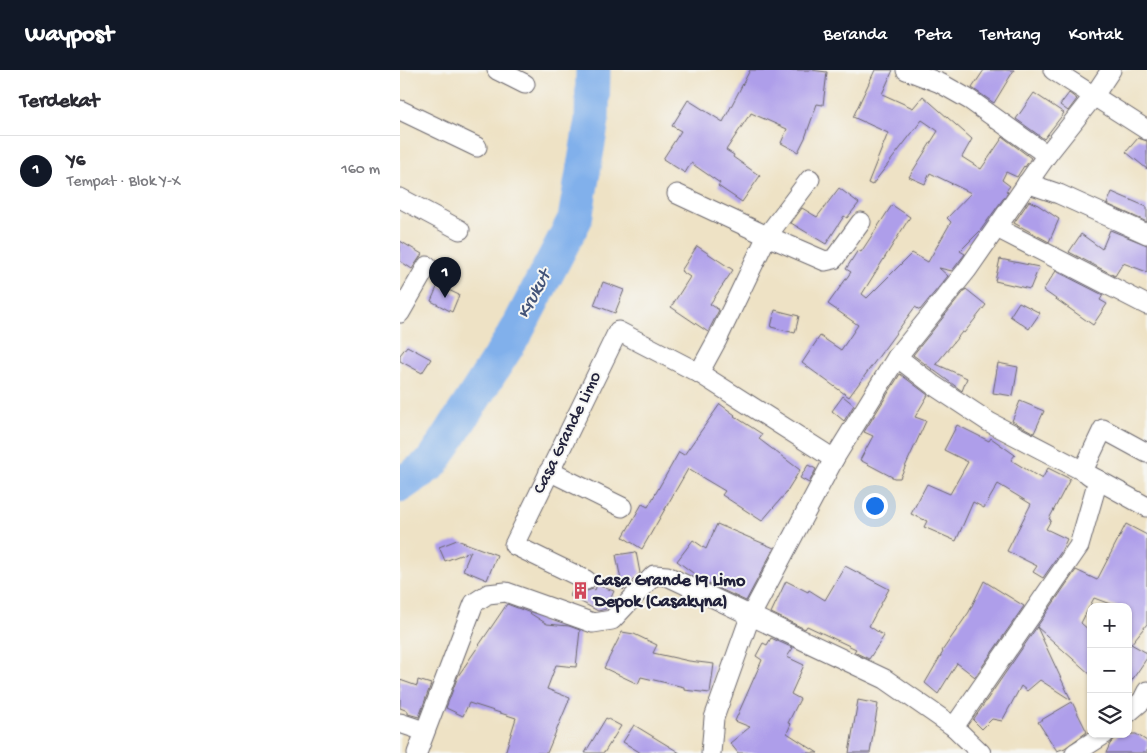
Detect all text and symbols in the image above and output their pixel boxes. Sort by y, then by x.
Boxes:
text: Waypost [25,21,113,50]
text: Beranda [823,25,887,46]
text: Peta [915,25,952,46]
text: Tentang [980,25,1041,46]
text: Kontak [1069,25,1122,46]
text: Terdekat [20,90,99,115]
text: Y6 [67,150,85,173]
text: 1 [33,161,39,180]
text: 160 m [341,161,380,180]
text: Tempat · Blok Y-X [67,173,181,192]
pin: 1 [429,257,461,298]
water label: Krukut [513,264,559,323]
street label: Casa Grande Limo [529,368,607,498]
your location [862,493,888,519]
place label: Casa Grande I9 Limo Depok (Casakyna) [592,571,746,613]
building icon: Casa Grande I9 Limo Depok (Casakyna) [570,581,590,601]
map controls [1087,603,1132,738]
button: + [1087,603,1132,648]
button: − [1087,648,1132,693]
button: layers [1087,693,1132,738]

